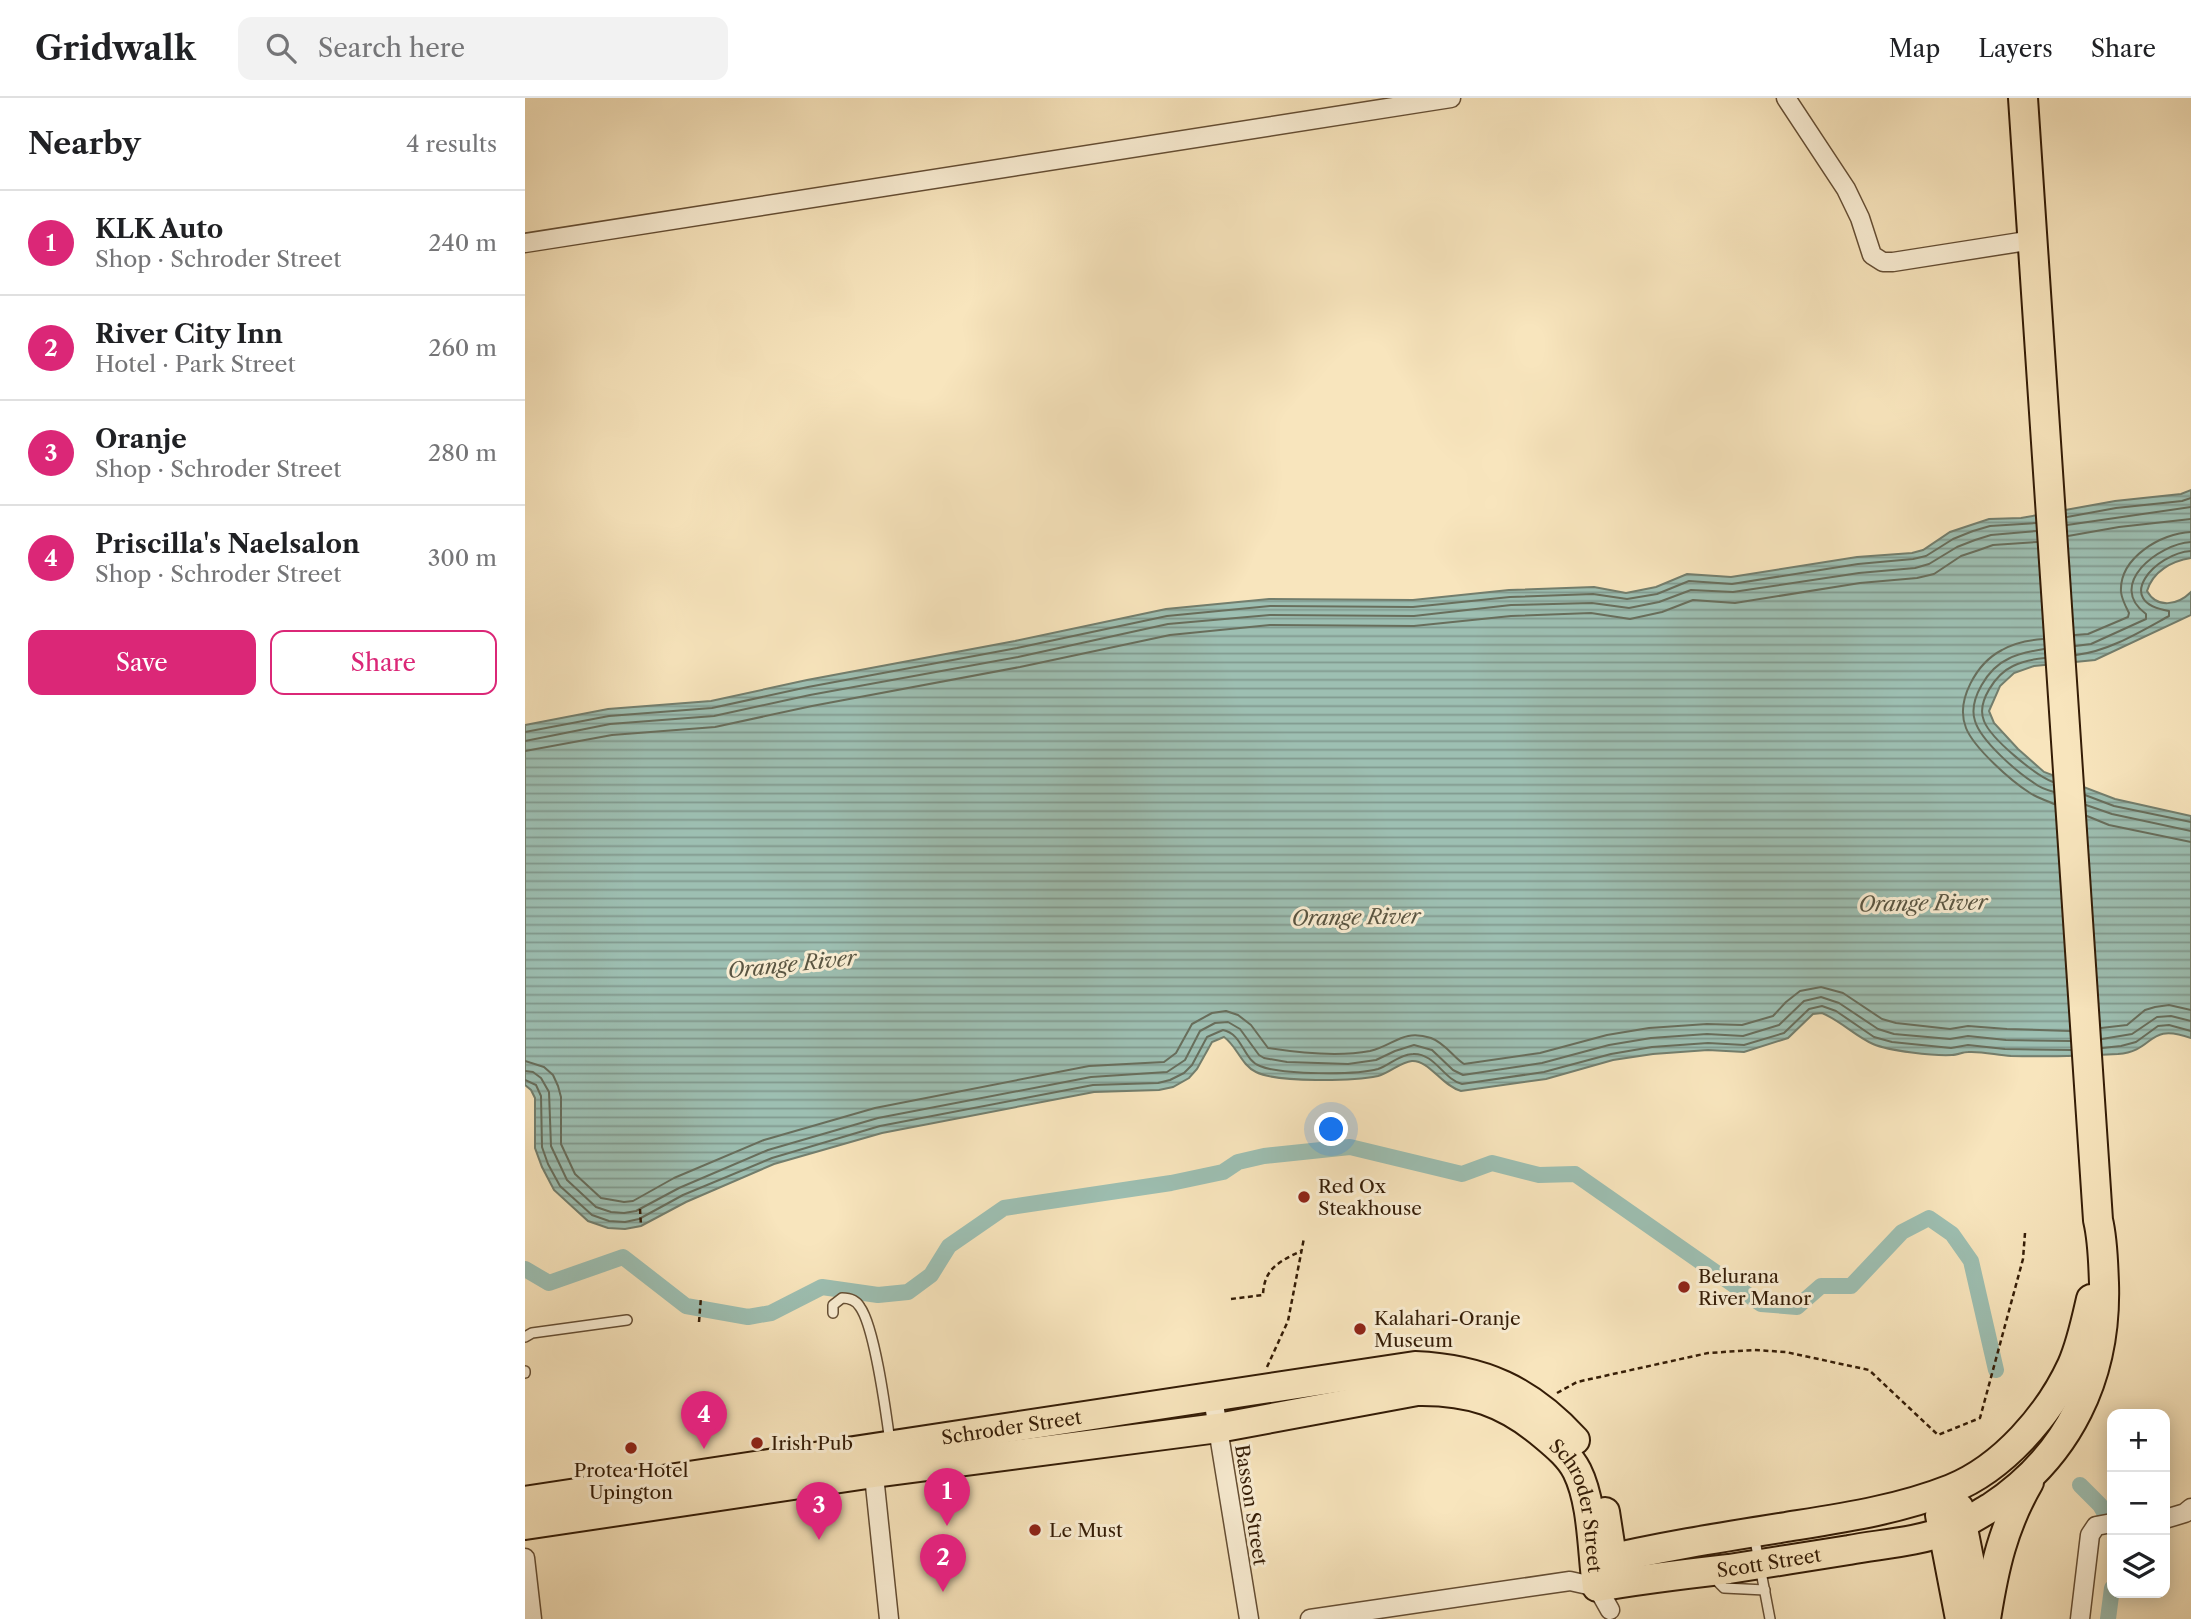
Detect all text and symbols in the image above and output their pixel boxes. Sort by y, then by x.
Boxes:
search box [238,17,728,80]
text: Gridwalk [35,28,196,69]
icon: search [262,29,300,67]
text: Search here [318,32,465,64]
text: Map [1889,34,1940,63]
text: Layers [1978,34,2053,63]
text: Share [2091,34,2156,63]
text: Nearby [28,125,141,162]
text: 4 results [406,130,497,158]
text: KLK Auto [95,213,223,245]
text: 1 [46,229,56,257]
text: 240 m [428,229,497,257]
text: Shop · Schroder Street [95,245,341,273]
text: River City Inn [95,318,283,350]
text: 2 [44,334,58,362]
text: 260 m [428,334,497,362]
text: Hotel · Park Street [95,350,296,378]
text: Oranje [95,423,187,455]
text: 3 [45,439,58,467]
text: 280 m [428,439,497,467]
text: Shop · Schroder Street [95,455,341,483]
text: Priscilla's Naelsalon [95,528,360,560]
text: 4 [44,544,58,572]
text: 300 m [428,544,497,572]
text: Shop · Schroder Street [95,560,341,588]
button: Save [28,630,256,695]
button: Share [270,630,497,695]
water label: Orange River [1858,889,1989,917]
water label: Orange River [1291,903,1422,931]
water label: Orange River [726,945,859,983]
your location [1314,1112,1348,1146]
place label: Red Ox Steakhouse [1318,1175,1422,1220]
marker: Red Ox Steakhouse [1296,1189,1312,1205]
place label: Belurana River Manor [1698,1265,1811,1310]
marker: Belurana River Manor [1676,1279,1692,1295]
place label: Kalahari-Oranje Museum [1374,1307,1521,1352]
marker: Kalahari-Oranje Museum [1352,1321,1368,1337]
pin: 4 [681,1391,727,1449]
street label: Schroder Street [940,1405,1083,1449]
map controls [2107,1409,2170,1598]
button: + [2107,1409,2170,1472]
place label: Irish Pub [771,1432,853,1455]
street label: Schroder Street [1545,1434,1607,1574]
marker: Irish Pub [749,1435,765,1451]
marker: Protea Hotel Upington [623,1440,639,1456]
street label: Basson Street [1230,1443,1272,1567]
place label: Protea Hotel Upington [574,1459,689,1504]
pin: 1 [924,1468,970,1526]
button: − [2107,1472,2170,1535]
pin: 3 [796,1482,842,1540]
place label: Le Must [1049,1519,1123,1542]
marker: Le Must [1027,1522,1043,1538]
pin: 2 [920,1534,966,1592]
button: layers [2107,1535,2170,1598]
street label: Scott Street [1715,1543,1823,1582]

